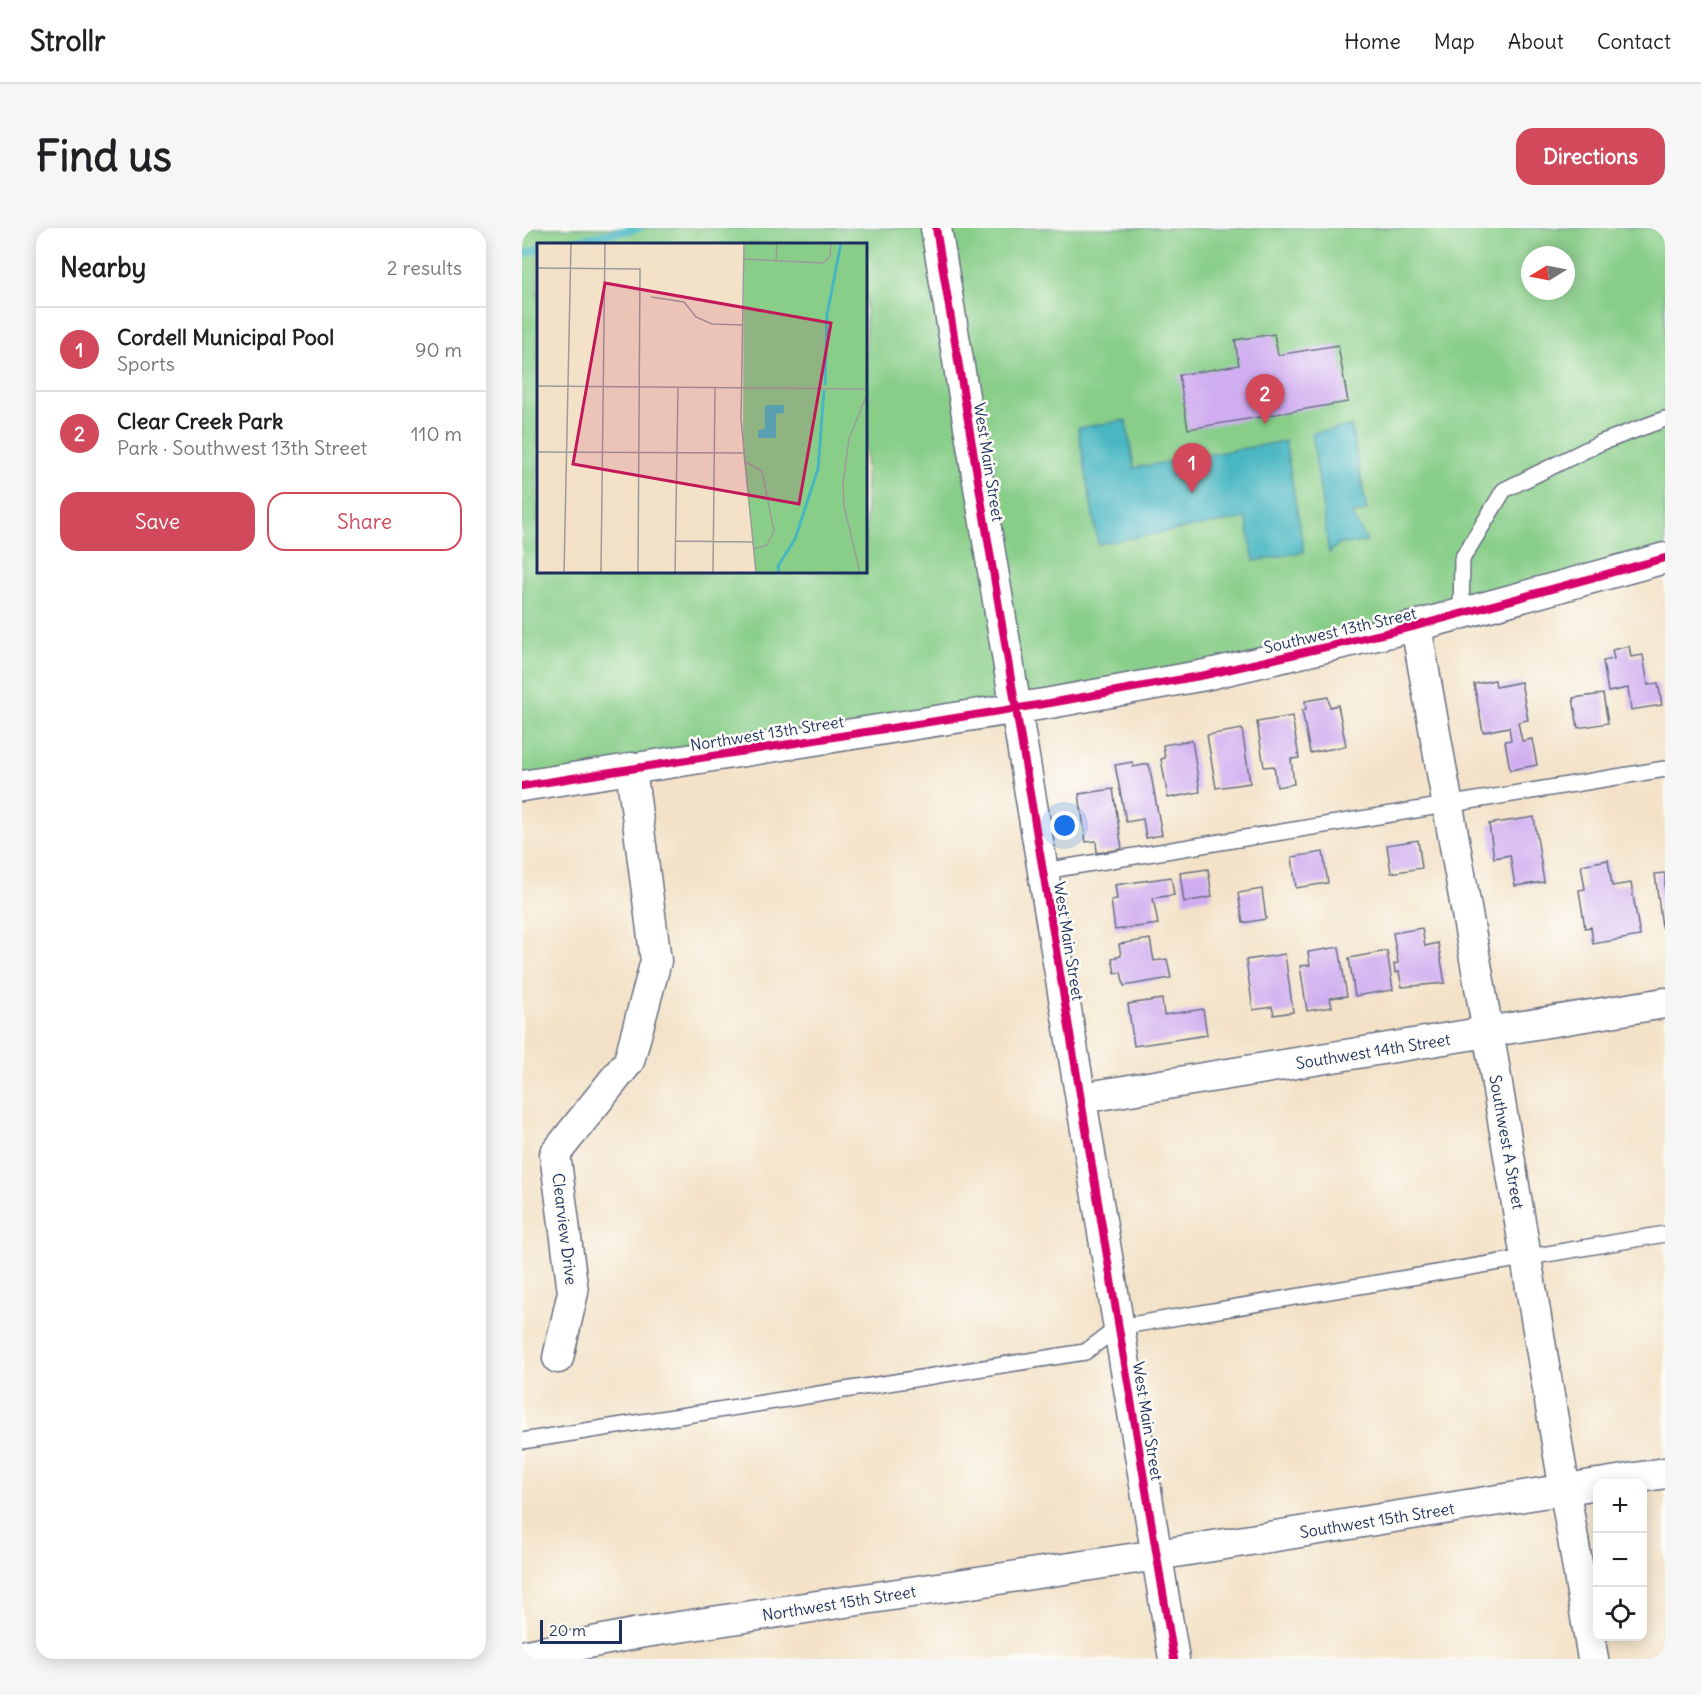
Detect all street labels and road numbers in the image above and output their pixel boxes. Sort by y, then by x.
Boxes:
street label: West Main Street [970,401,1008,524]
street label: Southwest 13th Street [1262,603,1419,657]
street label: Northwest 13th Street [689,711,846,755]
street label: West Main Street [1050,880,1088,1003]
street label: Southwest 14th Street [1294,1029,1452,1073]
street label: Southwest A Street [1485,1073,1529,1211]
street label: Clearview Drive [548,1172,582,1286]
street label: West Main Street [1129,1360,1167,1483]
street label: Southwest 15th Street [1298,1498,1456,1542]
street label: Northwest 15th Street [761,1581,918,1625]

